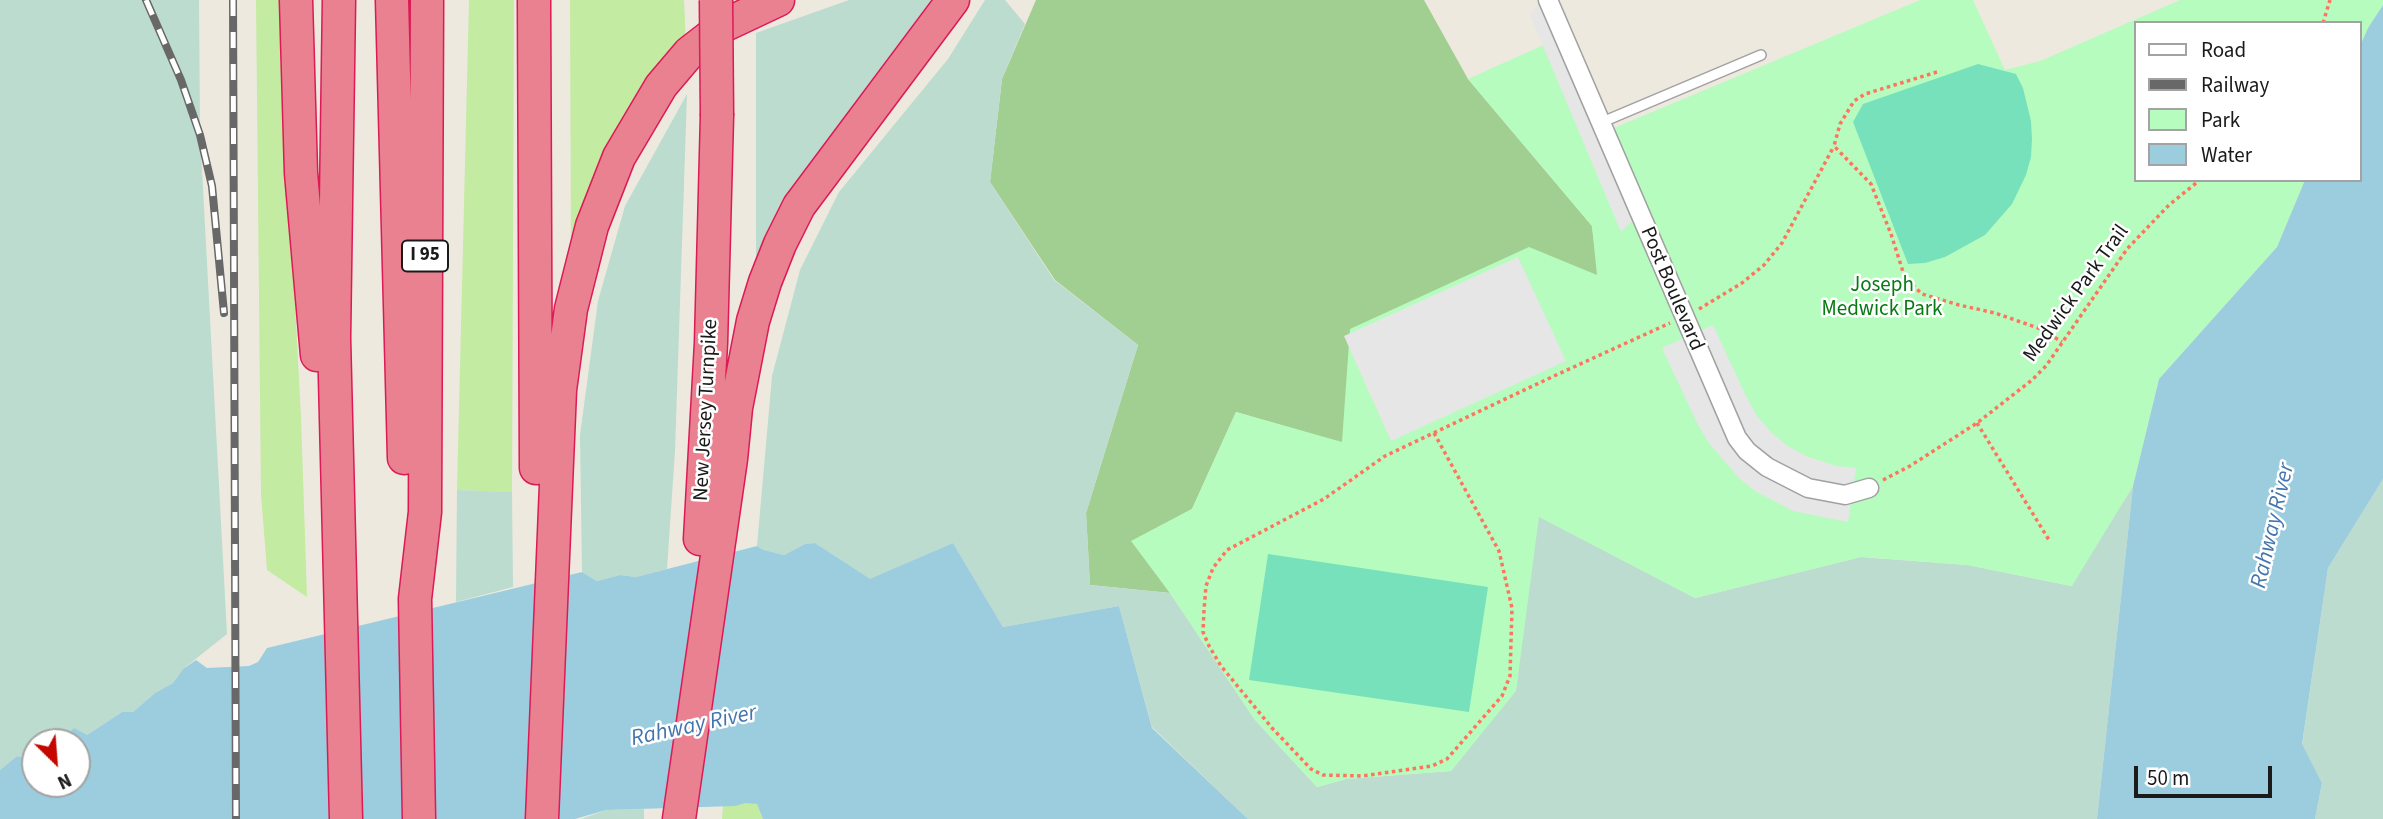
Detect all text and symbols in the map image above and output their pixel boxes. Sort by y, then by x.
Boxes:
legend [2134,21,2362,182]
text: Road [2201,35,2246,65]
text: Railway [2201,70,2269,100]
text: Park [2201,105,2240,135]
text: Water [2201,140,2252,170]
street label: Medwick Park Trail [2019,220,2135,368]
street label: Post Boulevard [1634,223,1708,355]
road number: I 95 [402,240,448,272]
park label: Joseph Medwick Park [1821,273,1943,323]
street label: New Jersey Turnpike [690,318,724,502]
water label: Rahway River [2246,461,2302,591]
water label: Rahway River [629,700,759,754]
north arrow [21,728,91,798]
scale bar [2138,752,2276,796]
text: 50 m [2147,763,2189,793]
text: N [53,766,76,796]

